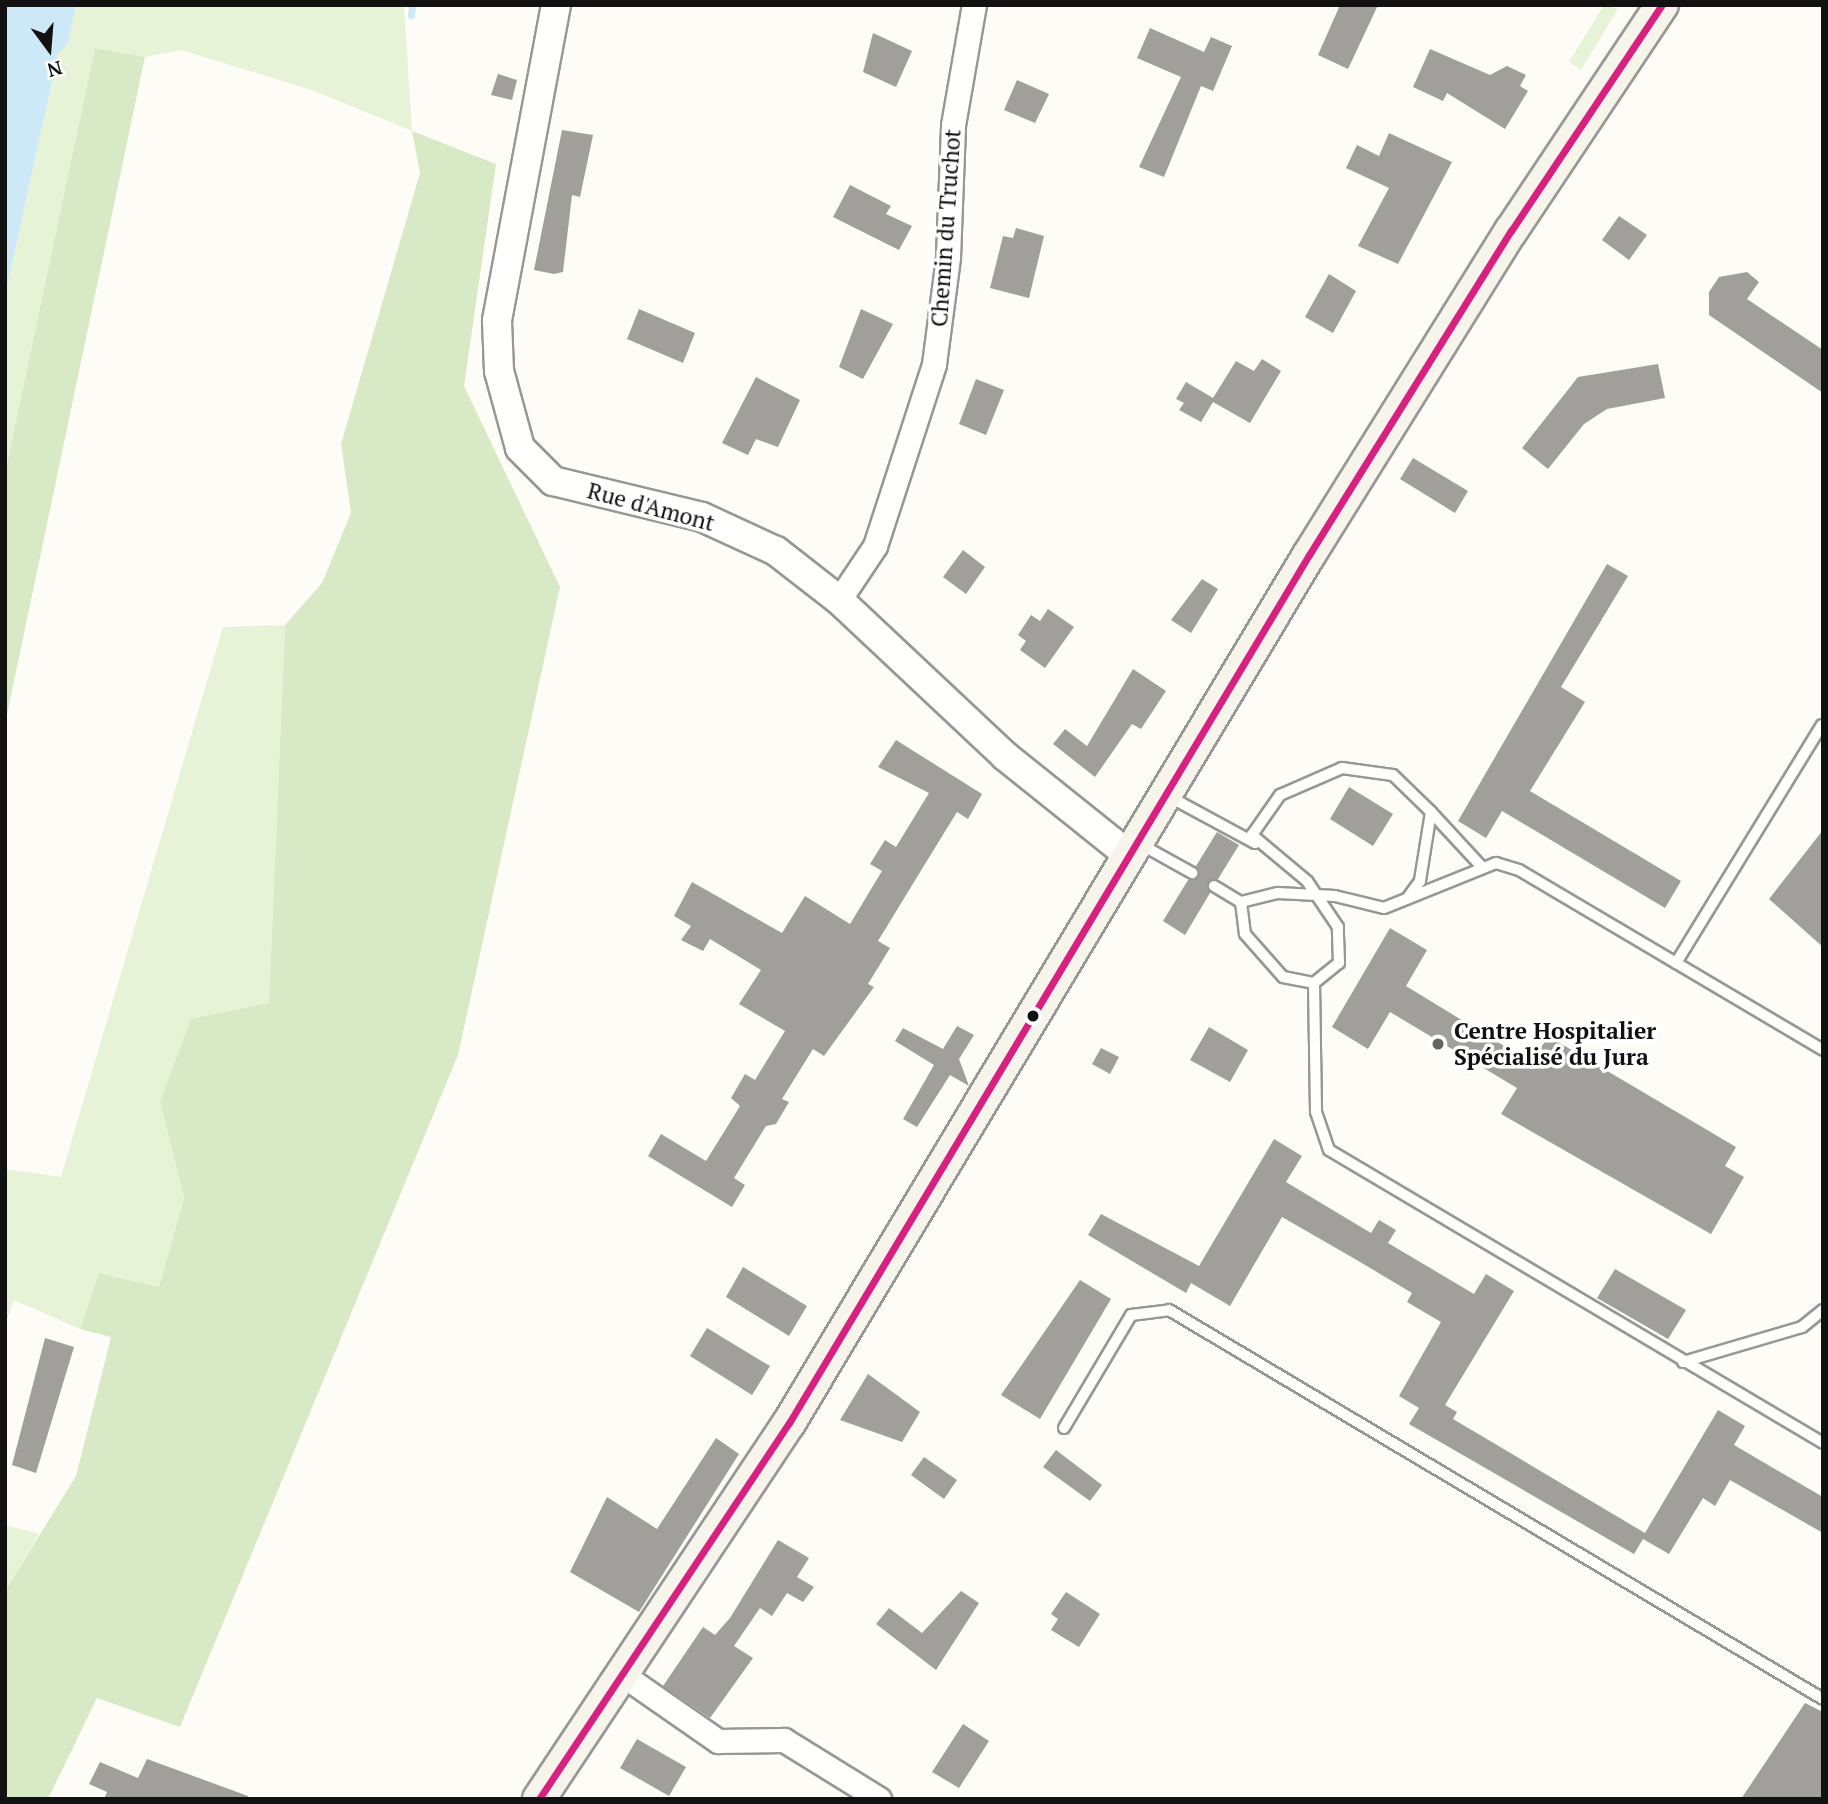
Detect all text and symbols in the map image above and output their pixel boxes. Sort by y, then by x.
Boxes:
north arrow [14,14,84,84]
text: N [45,56,65,84]
street label: Chemin du Truchot [925,128,967,328]
street label: Rue d'Amont [584,477,718,537]
unlabelled marker [1026,1009,1040,1023]
place label: Centre Hospitalier Spécialisé du Jura [1454,1017,1656,1071]
marker: Centre Hospitalier Spécialisé du Jura [1428,1034,1448,1054]

